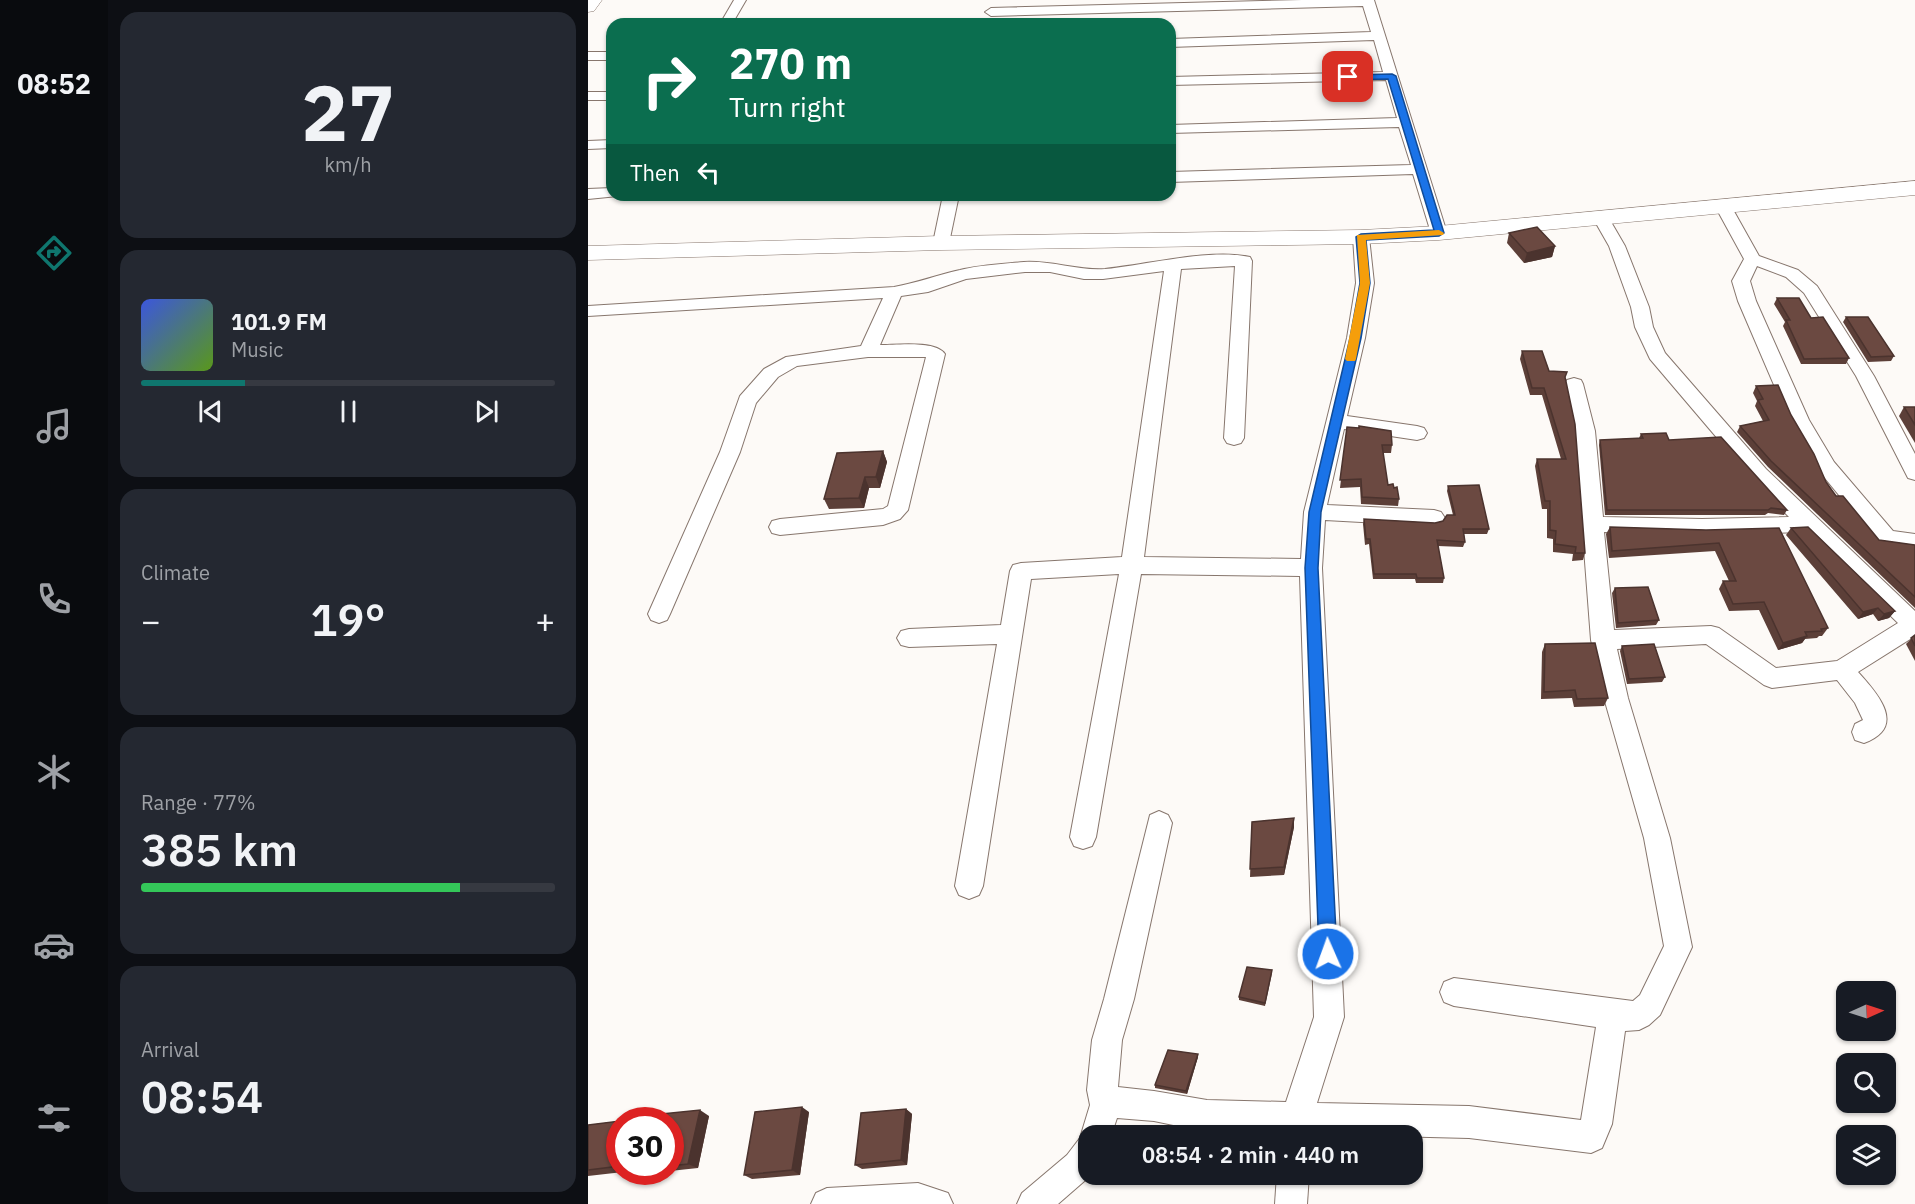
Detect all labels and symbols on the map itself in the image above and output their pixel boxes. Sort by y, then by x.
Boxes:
pin [1322,51,1373,102]
position arrow [1296,922,1360,986]
north arrow [1836,981,1896,1041]
speed limit sign: 30 [606,1107,684,1185]

